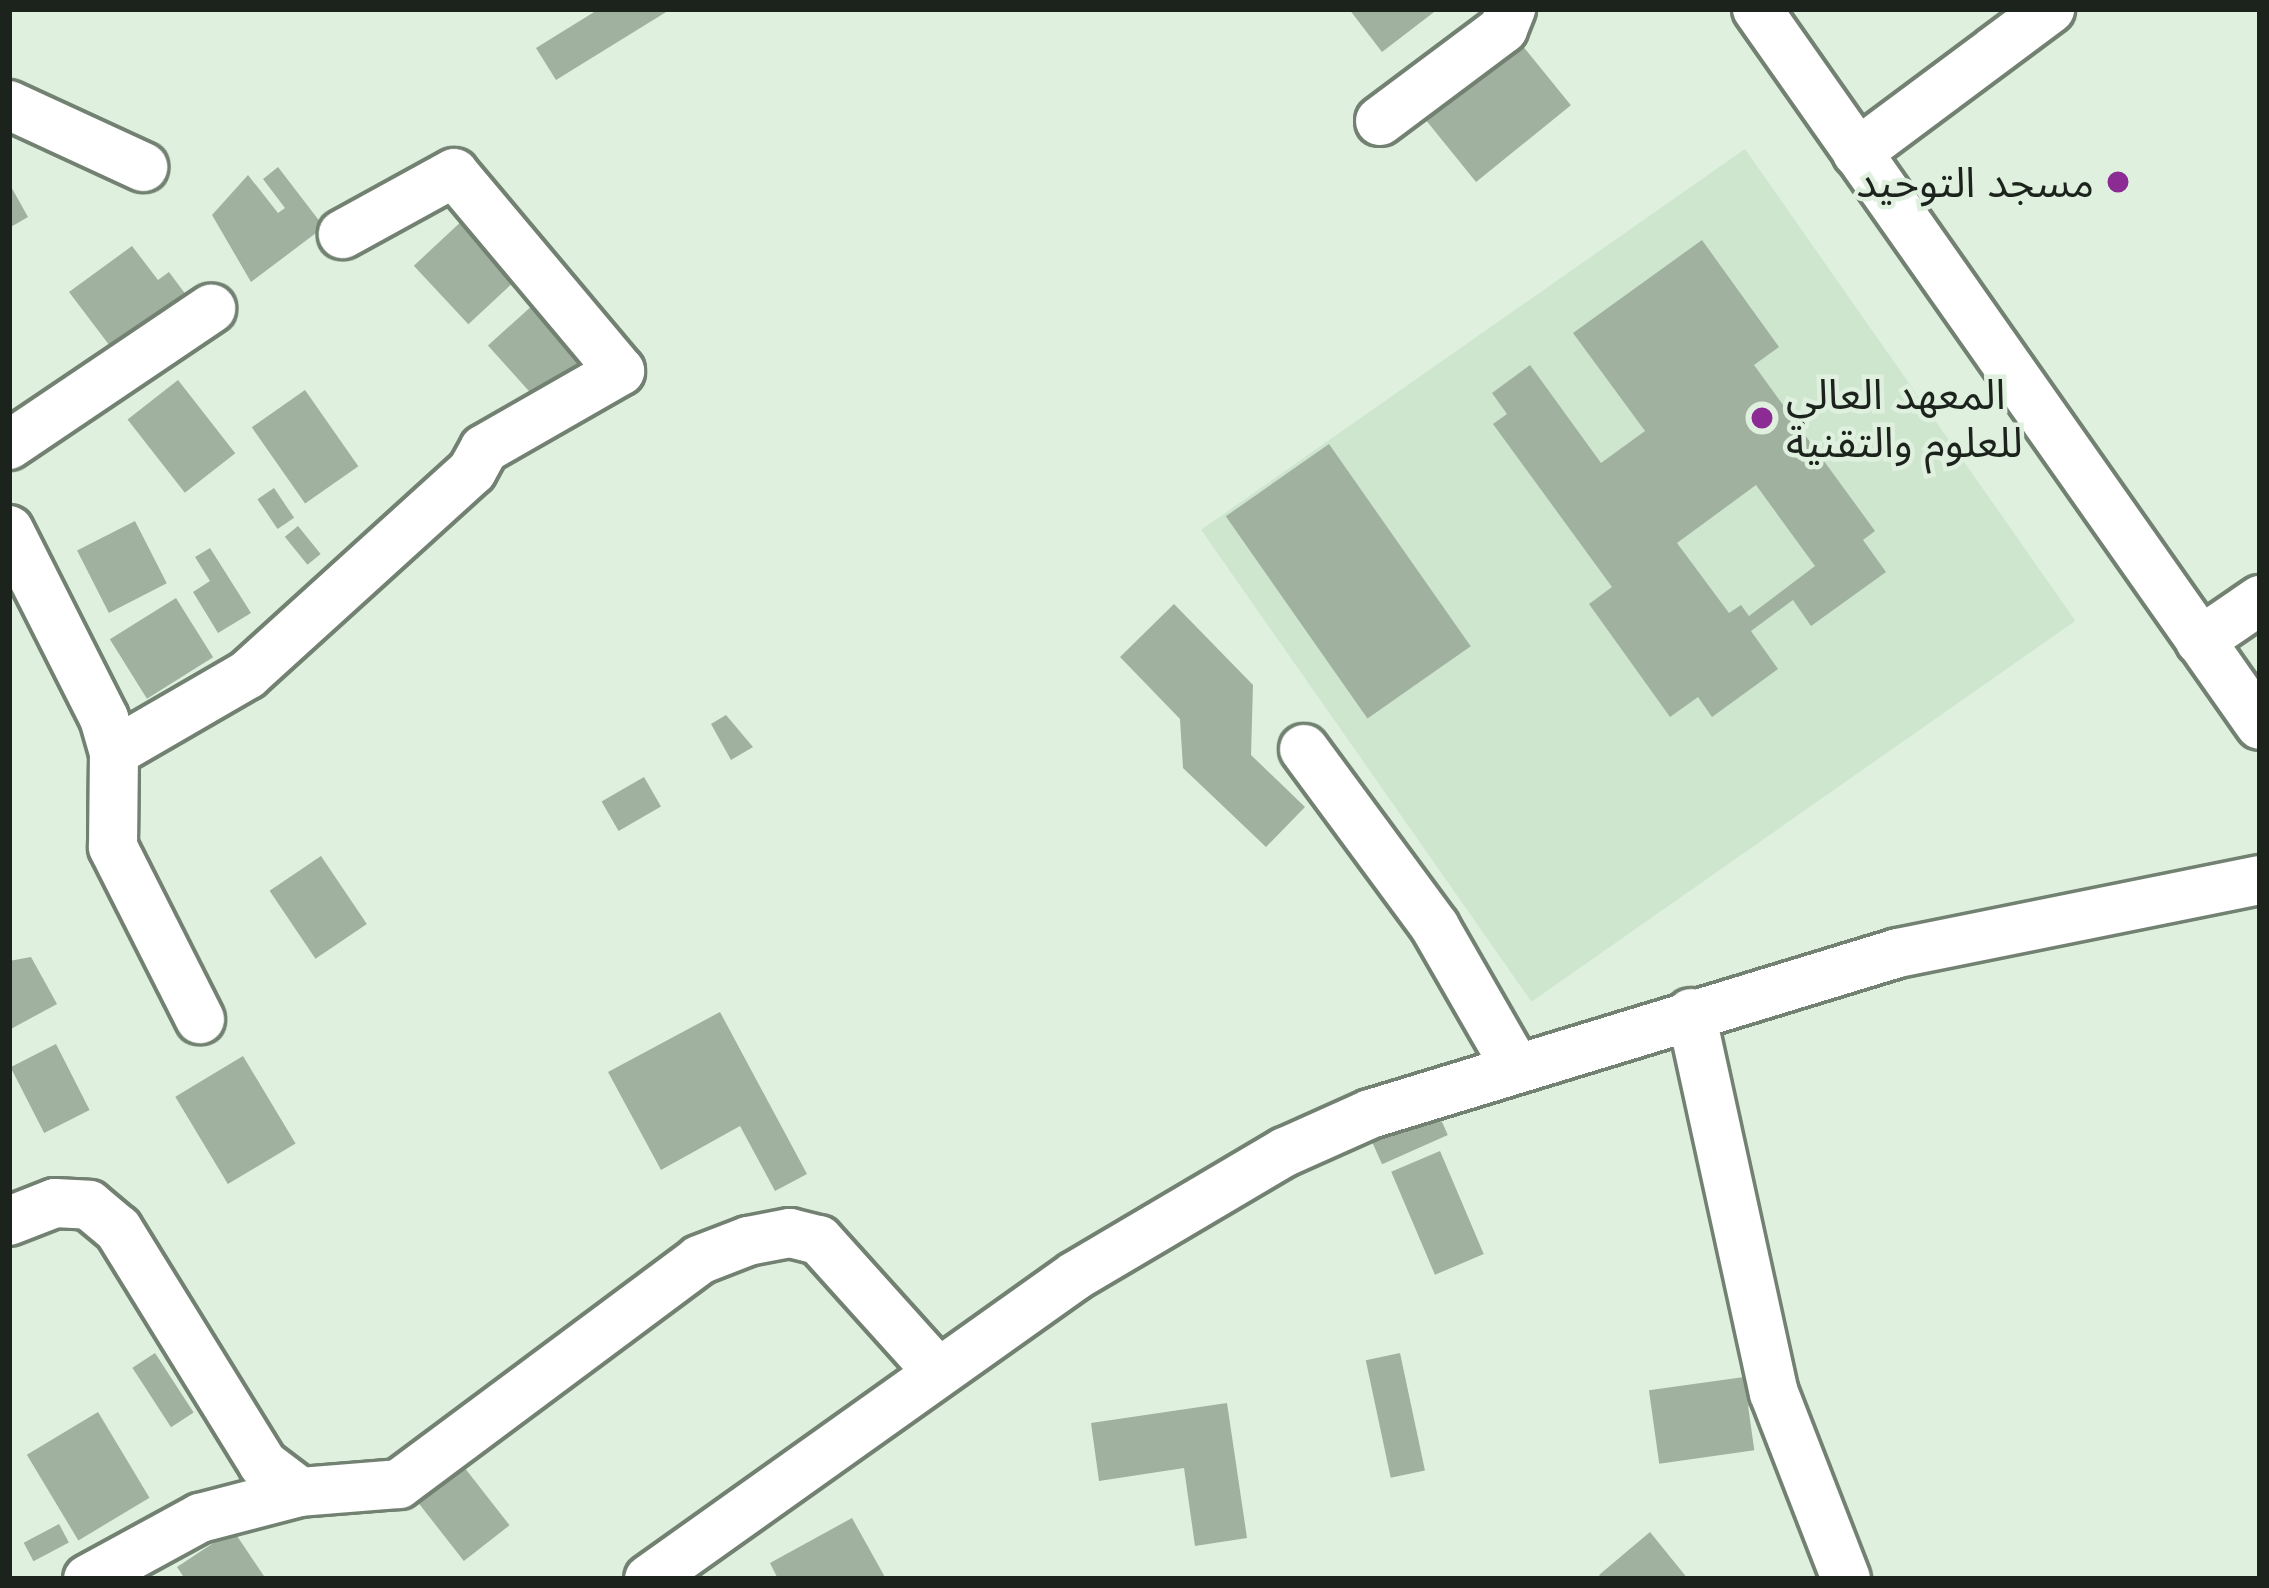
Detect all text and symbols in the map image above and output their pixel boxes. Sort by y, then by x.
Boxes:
place label: مسجد التوحيد [1856,157,2094,207]
marker: مسجد التوحيد [2105,169,2131,195]
place label: المعهد العالي للعلوم والتقنية [1786,369,2023,468]
marker: المعهد العالي للعلوم والتقنية [1749,405,1775,431]

